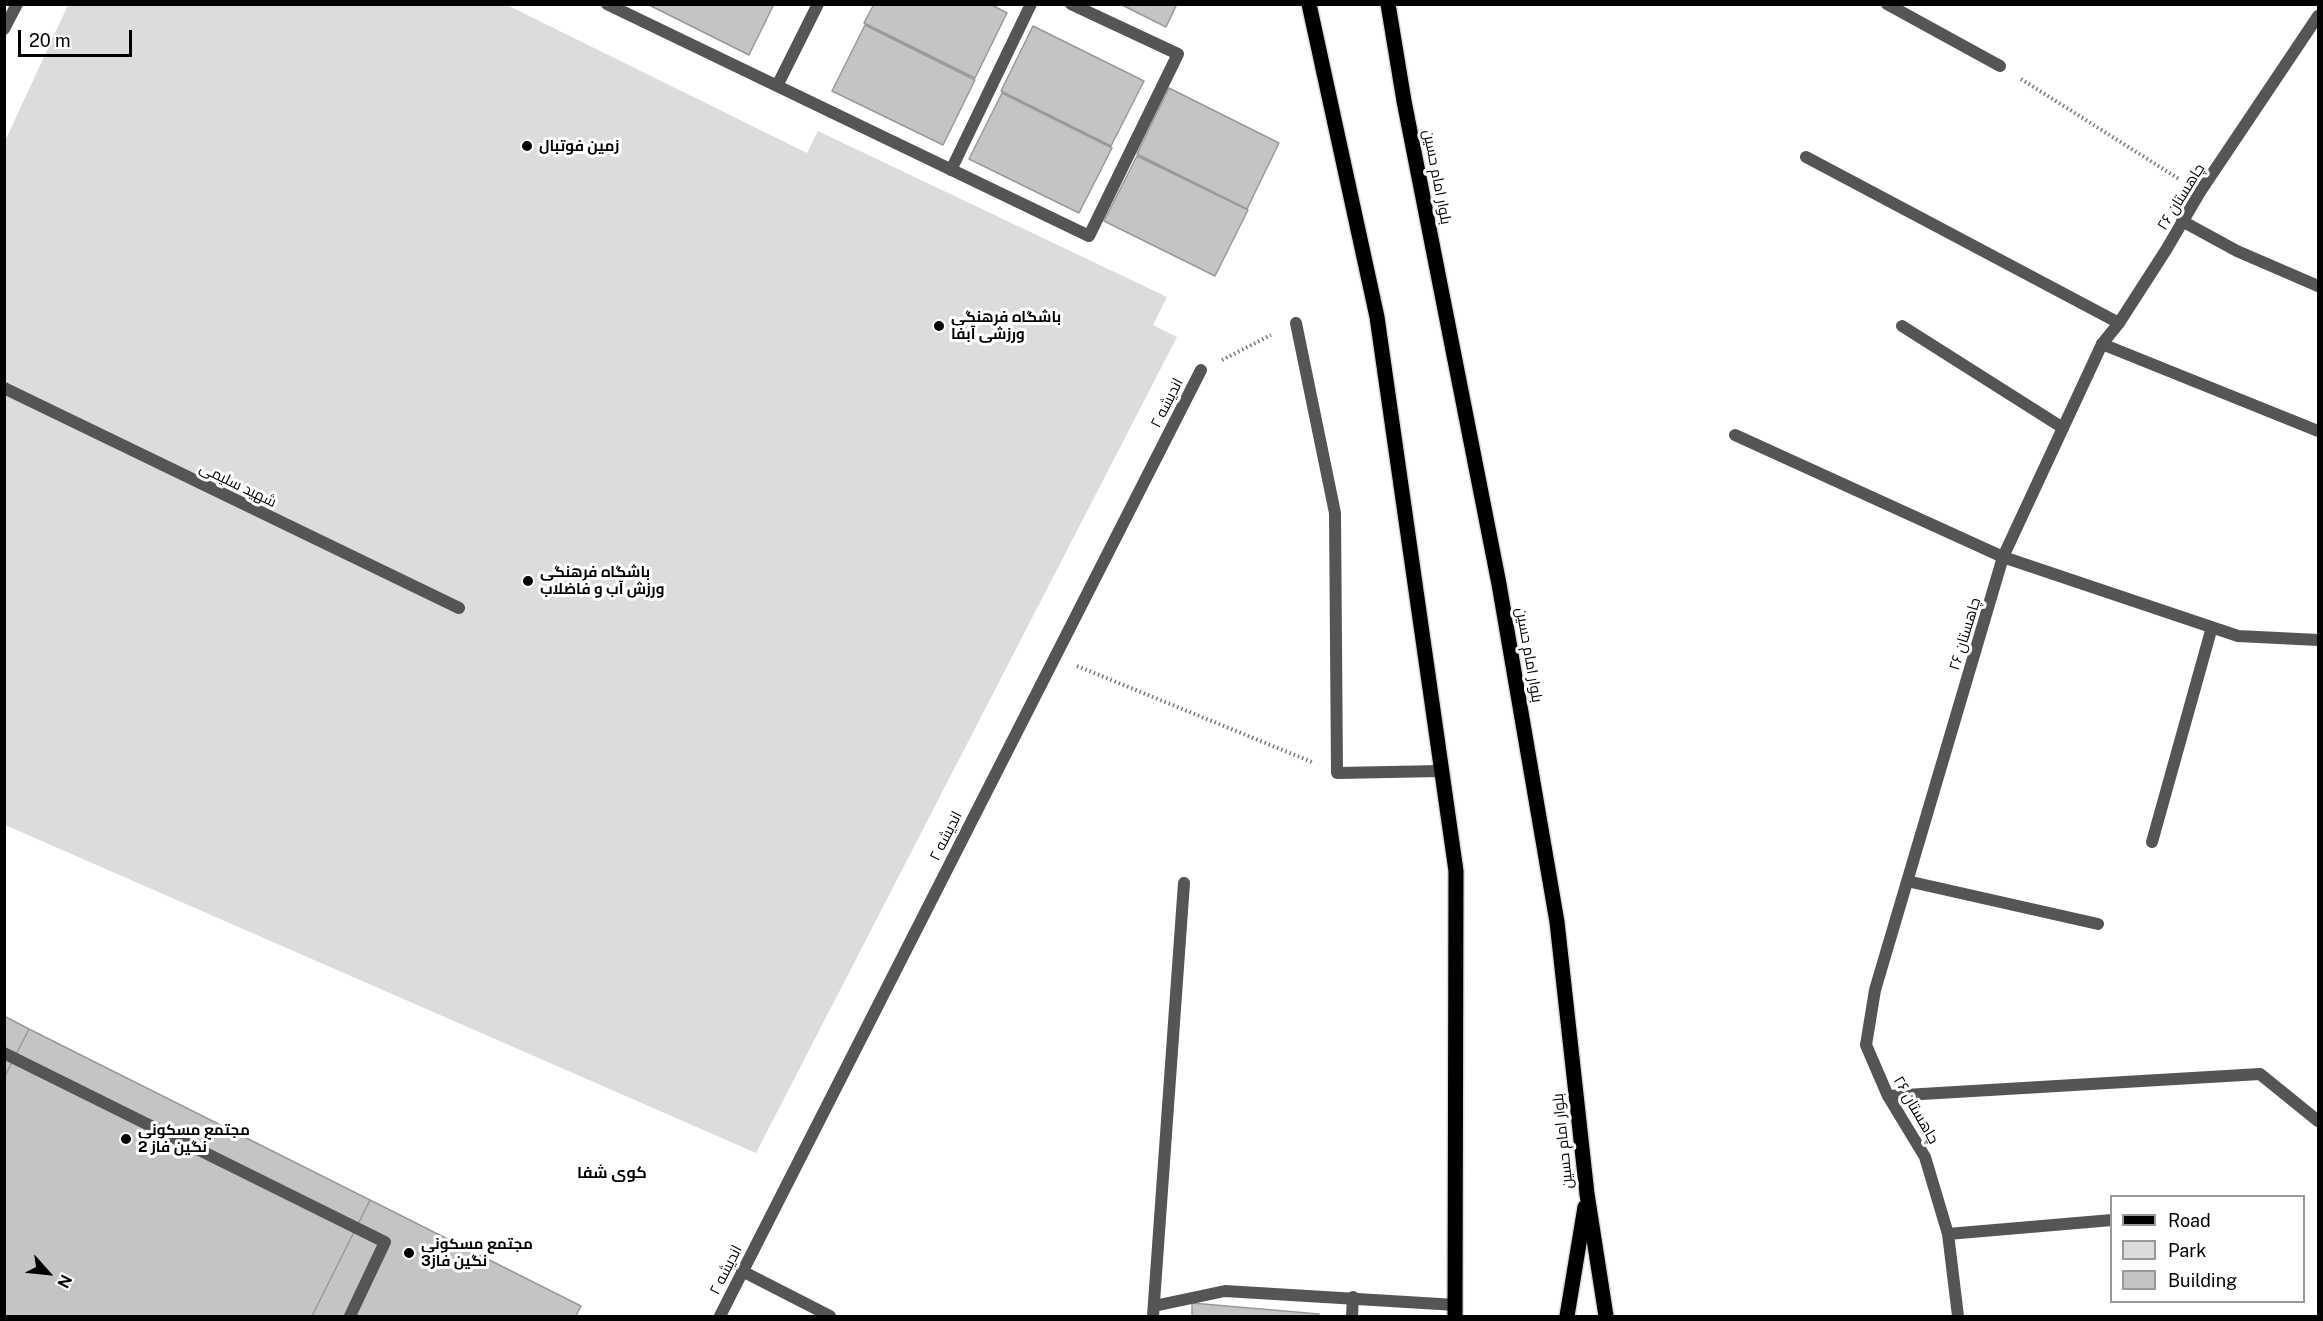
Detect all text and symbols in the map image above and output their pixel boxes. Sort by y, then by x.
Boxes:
scale bar [21,18,135,56]
text: 20 m [29,30,71,51]
street label: بلوار امام حسین [1419,128,1455,226]
place label: زمین فوتبال [539,137,619,155]
marker: زمین فوتبال [520,139,534,153]
street label: چاهستان ۲۶ [2153,160,2209,234]
place label: باشگاه فرهنگی ورزشی آبفا [951,308,1061,343]
marker: باشگاه فرهنگی ورزشی آبفا [932,319,946,333]
street label: اندیشه ۲ [1147,375,1187,431]
street label: شهید سلیمی [197,459,279,511]
place label: باشگاه فرهنگی ورزش آب و فاضلاب [540,563,664,598]
marker: باشگاه فرهنگی ورزش آب و فاضلاب [521,574,535,588]
street label: چاهستان ۲۶ [1945,595,1985,673]
street label: بلوار امام حسین [1512,606,1546,704]
street label: اندیشه ۲ [926,808,966,864]
street label: چاهستان ۲۶ [1889,1073,1943,1147]
street label: بلوار امام حسین [1549,1092,1577,1190]
place label: مجتمع مسکونی نگین فاز 2 [138,1121,250,1156]
marker: مجتمع مسکونی نگین فاز 2 [119,1132,133,1146]
district label: کوی شفا [577,1163,647,1183]
legend [2110,1195,2305,1303]
text: Road [2168,1210,2211,1231]
place label: مجتمع مسکونی نگین فاز3 [421,1235,533,1270]
text: Park [2168,1240,2206,1261]
street label: اندیشه ۲ [706,1242,746,1298]
north arrow [18,1243,78,1303]
marker: مجتمع مسکونی نگین فاز3 [402,1246,416,1260]
text: Building [2168,1270,2237,1291]
text: N [53,1272,76,1291]

